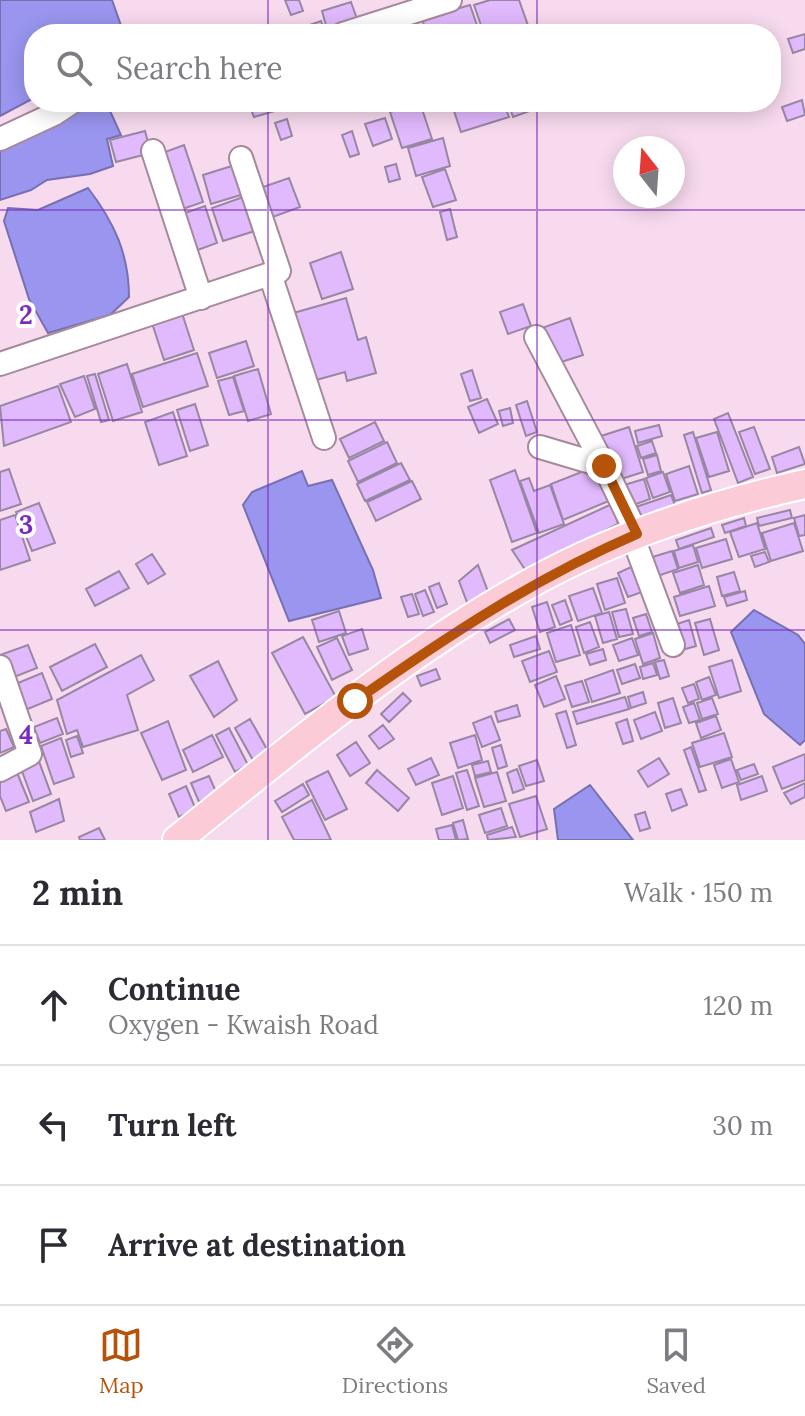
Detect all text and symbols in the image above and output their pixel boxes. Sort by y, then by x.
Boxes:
search box [24,24,781,112]
icon: search [52,46,96,90]
text: Search here [116,49,283,87]
north arrow [613,136,685,208]
text: 2 [19,298,33,331]
route end [586,448,622,484]
text: 3 [19,508,33,541]
route start [337,683,373,719]
text: 4 [19,718,33,751]
text: 2 min [32,871,123,914]
text: Walk · 150 m [624,876,773,909]
text: Continue [108,970,240,1008]
icon: ahead [32,983,76,1027]
text: 120 m [703,989,773,1022]
text: Oxygen - Kwaish Road [108,1008,379,1041]
icon: left [32,1103,76,1147]
text: Turn left [108,1106,236,1144]
text: 30 m [712,1109,773,1142]
icon: arrive [32,1223,76,1267]
text: Arrive at destination [108,1226,406,1264]
tab: Map [99,1323,144,1399]
tab: Directions [342,1323,448,1399]
tab: Saved [646,1323,706,1399]

